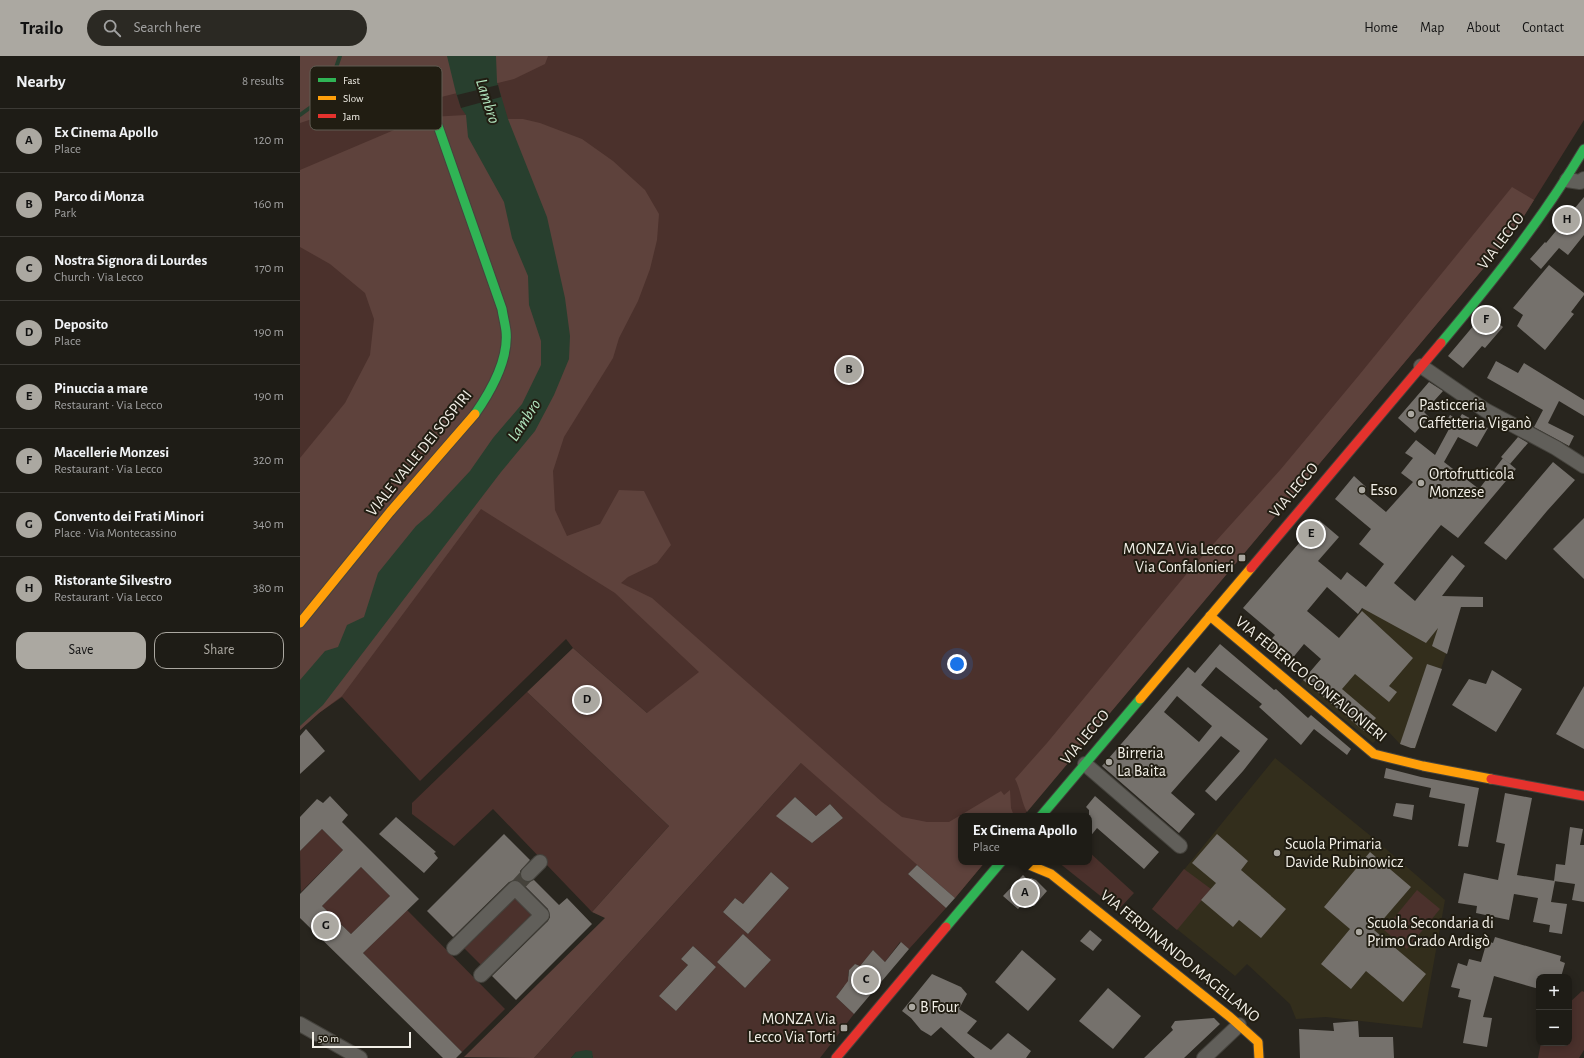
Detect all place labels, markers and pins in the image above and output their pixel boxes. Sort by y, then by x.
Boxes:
pin: H [1554,205,1580,235]
pin: F [1473,305,1499,335]
pin: B [836,355,862,385]
place label: Pasticceria Caffetteria Viganò [1419,397,1532,431]
marker: Pasticceria Caffetteria Viganò [1406,409,1416,419]
place label: Ortofrutticola Monzese [1429,466,1514,500]
marker: Ortofrutticola Monzese [1416,478,1426,488]
place label: Esso [1370,482,1398,498]
marker: Esso [1357,485,1367,495]
pin: E [1298,519,1324,549]
place label: MONZA Via Lecco Via Confalonieri [1123,541,1234,575]
marker: MONZA Via Lecco Via Confalonieri [1237,553,1247,563]
pin: D [574,685,600,715]
place label: Birreria La Baita [1117,745,1166,779]
marker: Birreria La Baita [1104,757,1114,767]
place label: Scuola Primaria Davide Rubinowicz [1285,836,1404,870]
marker: Scuola Primaria Davide Rubinowicz [1272,848,1282,858]
pin: A [1012,878,1038,908]
pin: G [313,911,339,941]
place label: Scuola Secondaria di Primo Grado Ardigò [1367,915,1494,949]
marker: Scuola Secondaria di Primo Grado Ardigò [1354,927,1364,937]
pin: C [853,965,879,995]
place label: B Four [920,999,959,1015]
marker: B Four [907,1002,917,1012]
place label: MONZA Via Lecco Via Torti [748,1011,836,1045]
marker: MONZA Via Lecco Via Torti [839,1023,849,1033]

